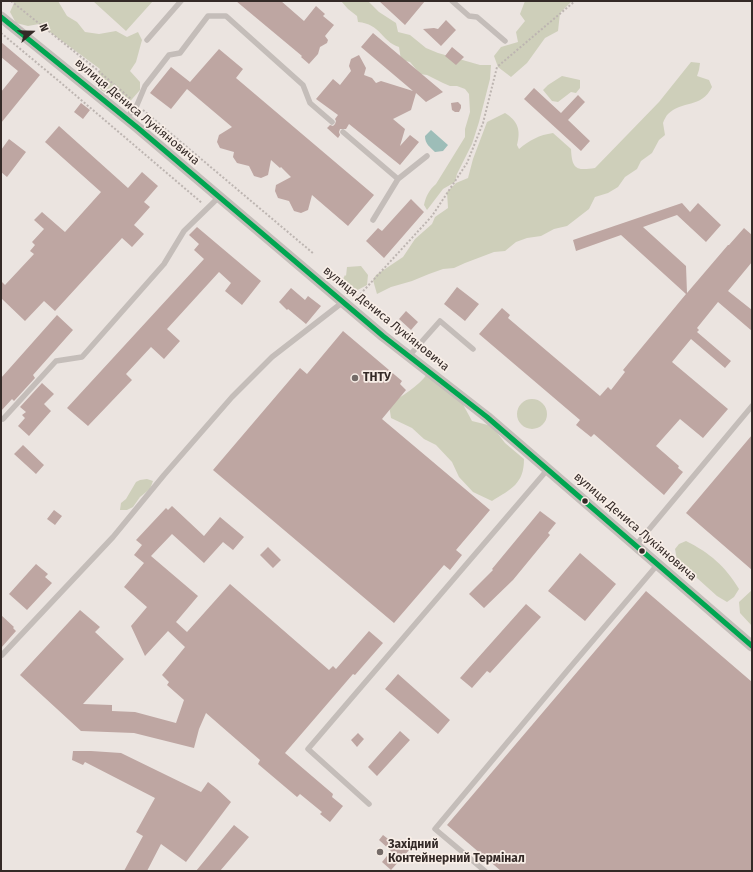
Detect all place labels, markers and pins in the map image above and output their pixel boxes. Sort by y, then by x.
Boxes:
place label: ТНТУ [363,371,391,385]
marker: ТНТУ [350,373,360,383]
unlabelled marker [580,496,590,506]
unlabelled marker [637,546,647,556]
place label: Західний Контейнерний Термінал [388,838,525,866]
marker: Західний Контейнерний Термінал [375,847,385,857]

